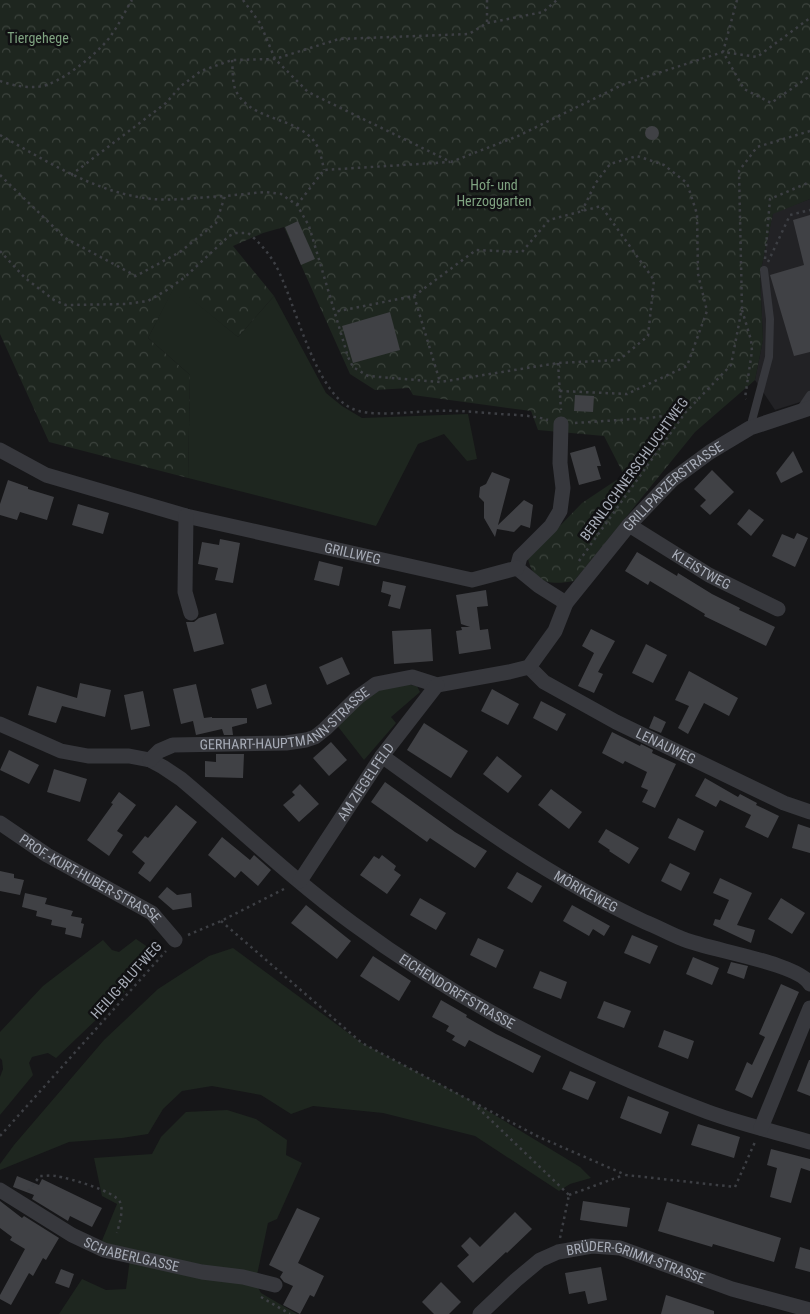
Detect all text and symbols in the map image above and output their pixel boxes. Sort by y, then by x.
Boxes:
park label: Tiergehege [7,30,69,46]
park label: Hof- und Herzoggarten [456,177,532,209]
street label: BERNLOCHNERSCHLUCHTWEG [577,394,691,544]
street label: GRILLPARZERSTRASSE [619,438,726,534]
street label: GRILLWEG [323,539,382,567]
street label: KLEISTWEG [669,546,733,592]
street label: GERHART-HAUPTMANN-STRASSE [200,684,372,753]
street label: LENAUWEG [634,725,698,767]
street label: AM ZIEGELFELD [334,740,397,824]
street label: PROF.-KURT-HUBER-STRASSE [16,831,164,926]
street label: MÖRIKEWEG [551,867,621,915]
street label: HEILIG-BLUT-WEG [87,938,165,1022]
street label: EICHENDORFFSTRASSE [396,951,518,1032]
street label: SCHABERLGASSE [81,1234,181,1275]
street label: BRÜDER-GRIMM-STRASSE [565,1238,707,1286]

